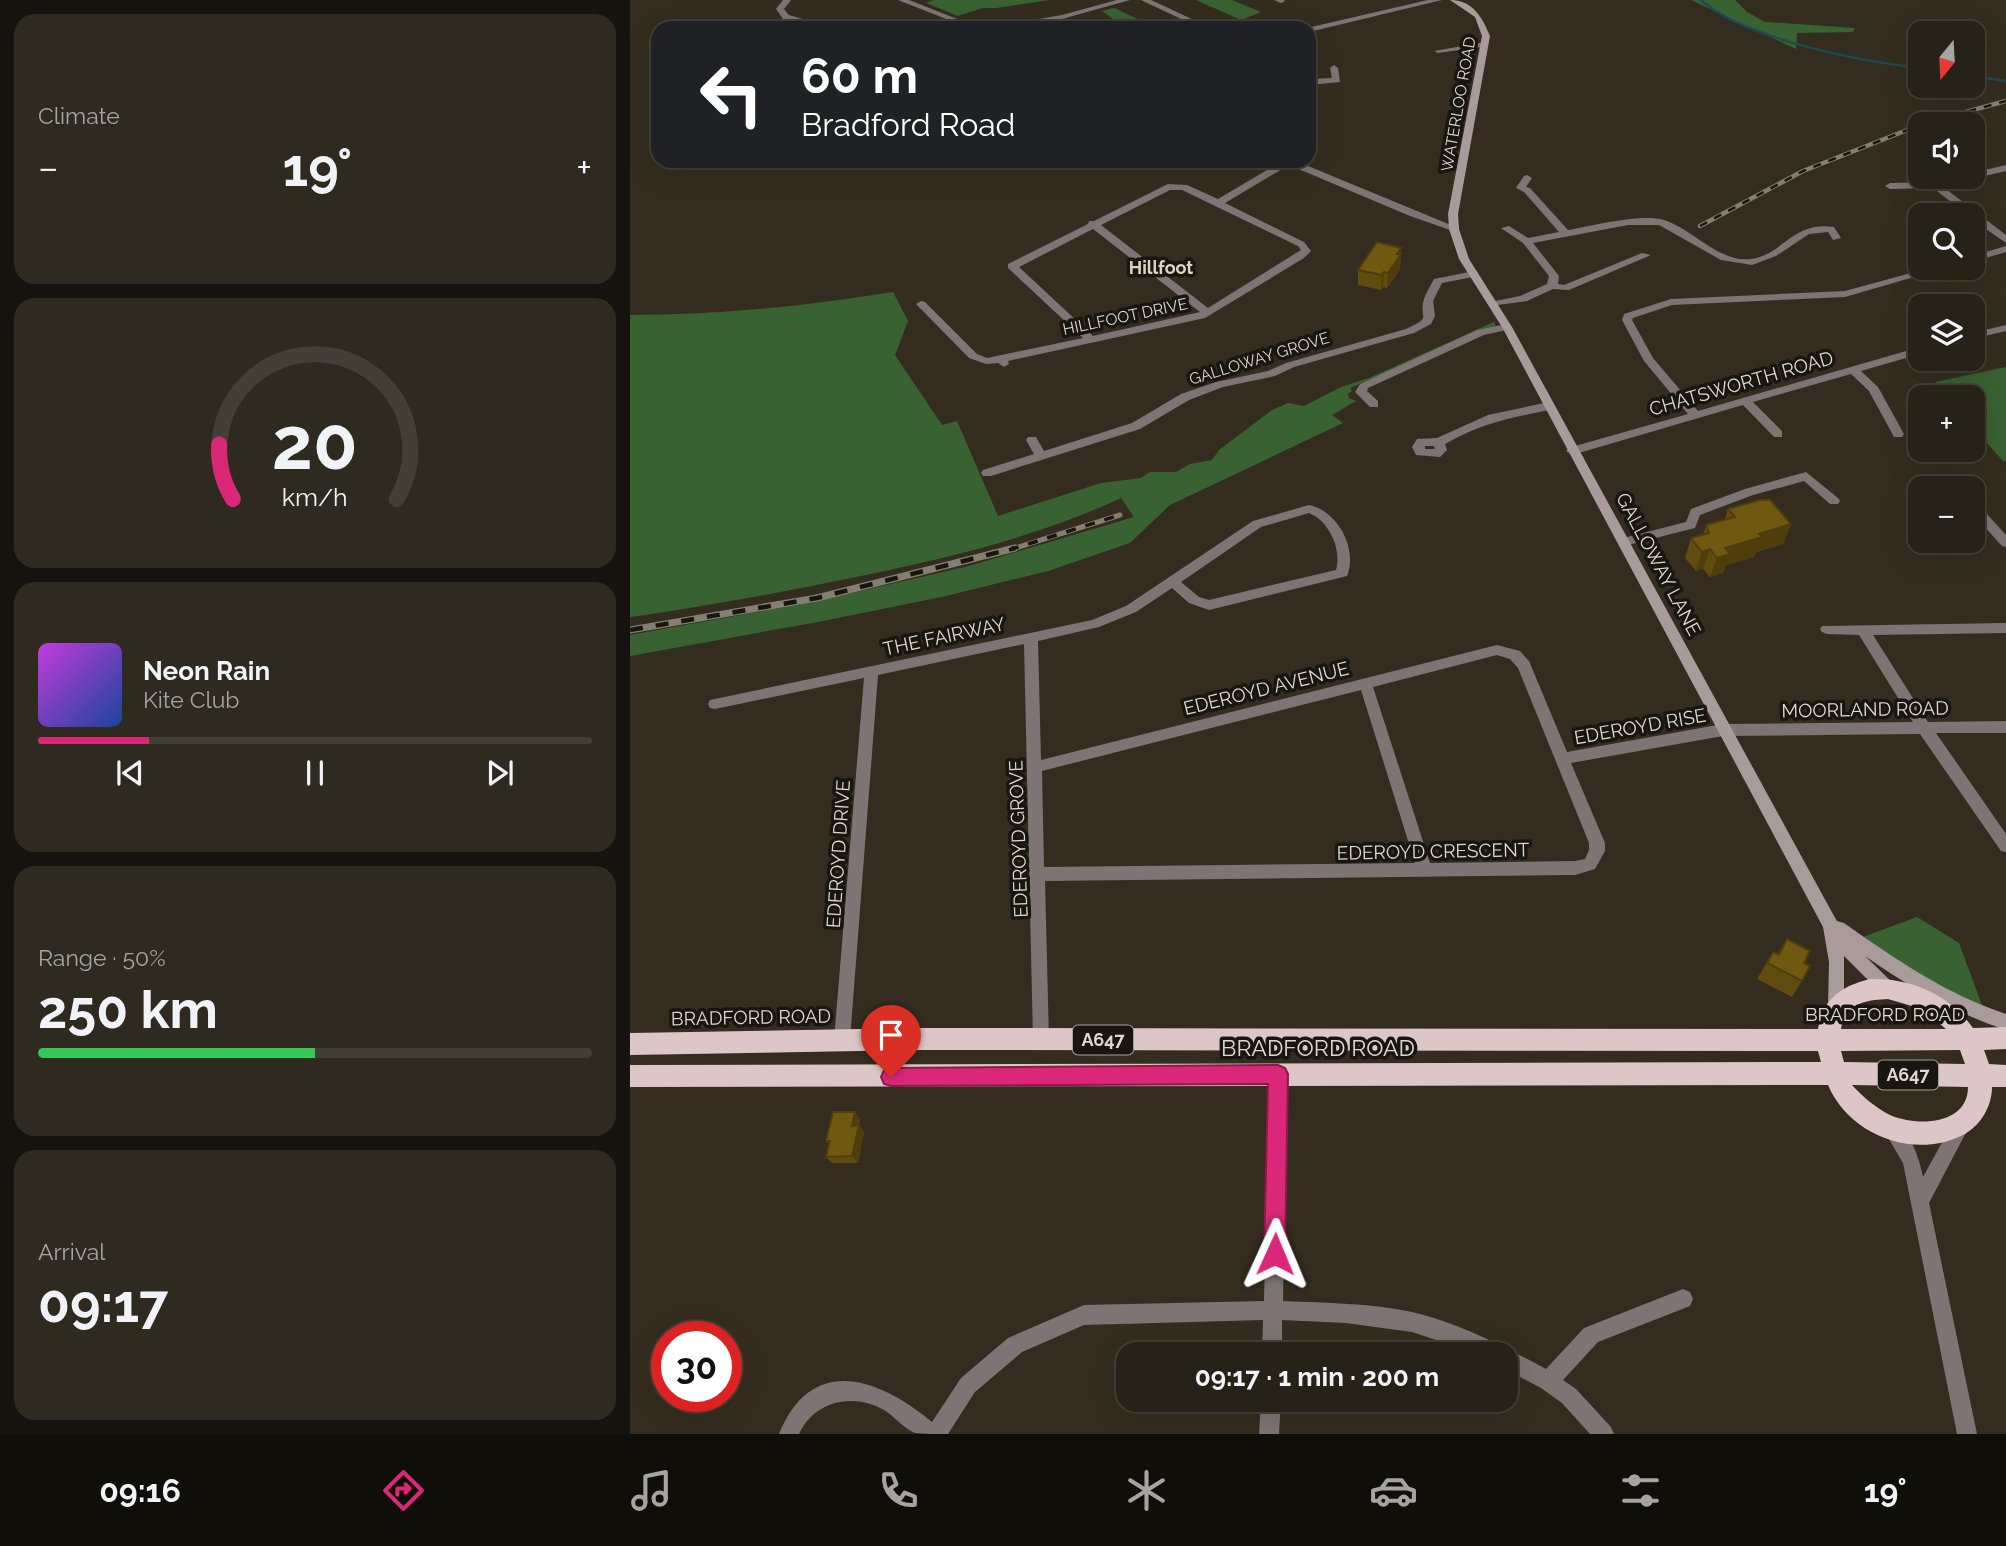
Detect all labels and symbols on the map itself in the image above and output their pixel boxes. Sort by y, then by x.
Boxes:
north arrow [1908,21,1984,98]
street label: WATERLOO ROAD [1437,35,1480,173]
district label: Hillfoot [1129,257,1193,278]
street label: HILLFOOT DRIVE [1061,294,1189,339]
street label: GALLOWAY GROVE [1187,328,1332,389]
street label: CHATSWORTH ROAD [1646,346,1836,420]
street label: GALLOWAY LANE [1612,489,1706,639]
street label: THE FAIRWAY [881,612,1008,660]
street label: EDEROYD AVENUE [1181,657,1351,719]
street label: MOORLAND ROAD [1781,697,1949,721]
street label: EDEROYD RISE [1572,704,1708,748]
street label: EDEROYD GROVE [1004,760,1032,918]
street label: EDEROYD DRIVE [822,779,854,929]
street label: EDEROYD CRESCENT [1337,838,1530,864]
street label: BRADFORD ROAD [1805,1003,1965,1025]
street label: BRADFORD ROAD [671,1005,831,1029]
pin [861,1005,921,1077]
road number: A647 [1073,1026,1133,1055]
street label: BRADFORD ROAD [1221,1034,1415,1061]
road number: A647 [1878,1060,1938,1090]
position arrow [1238,1217,1312,1291]
speed limit sign: 30 [651,1321,742,1412]

